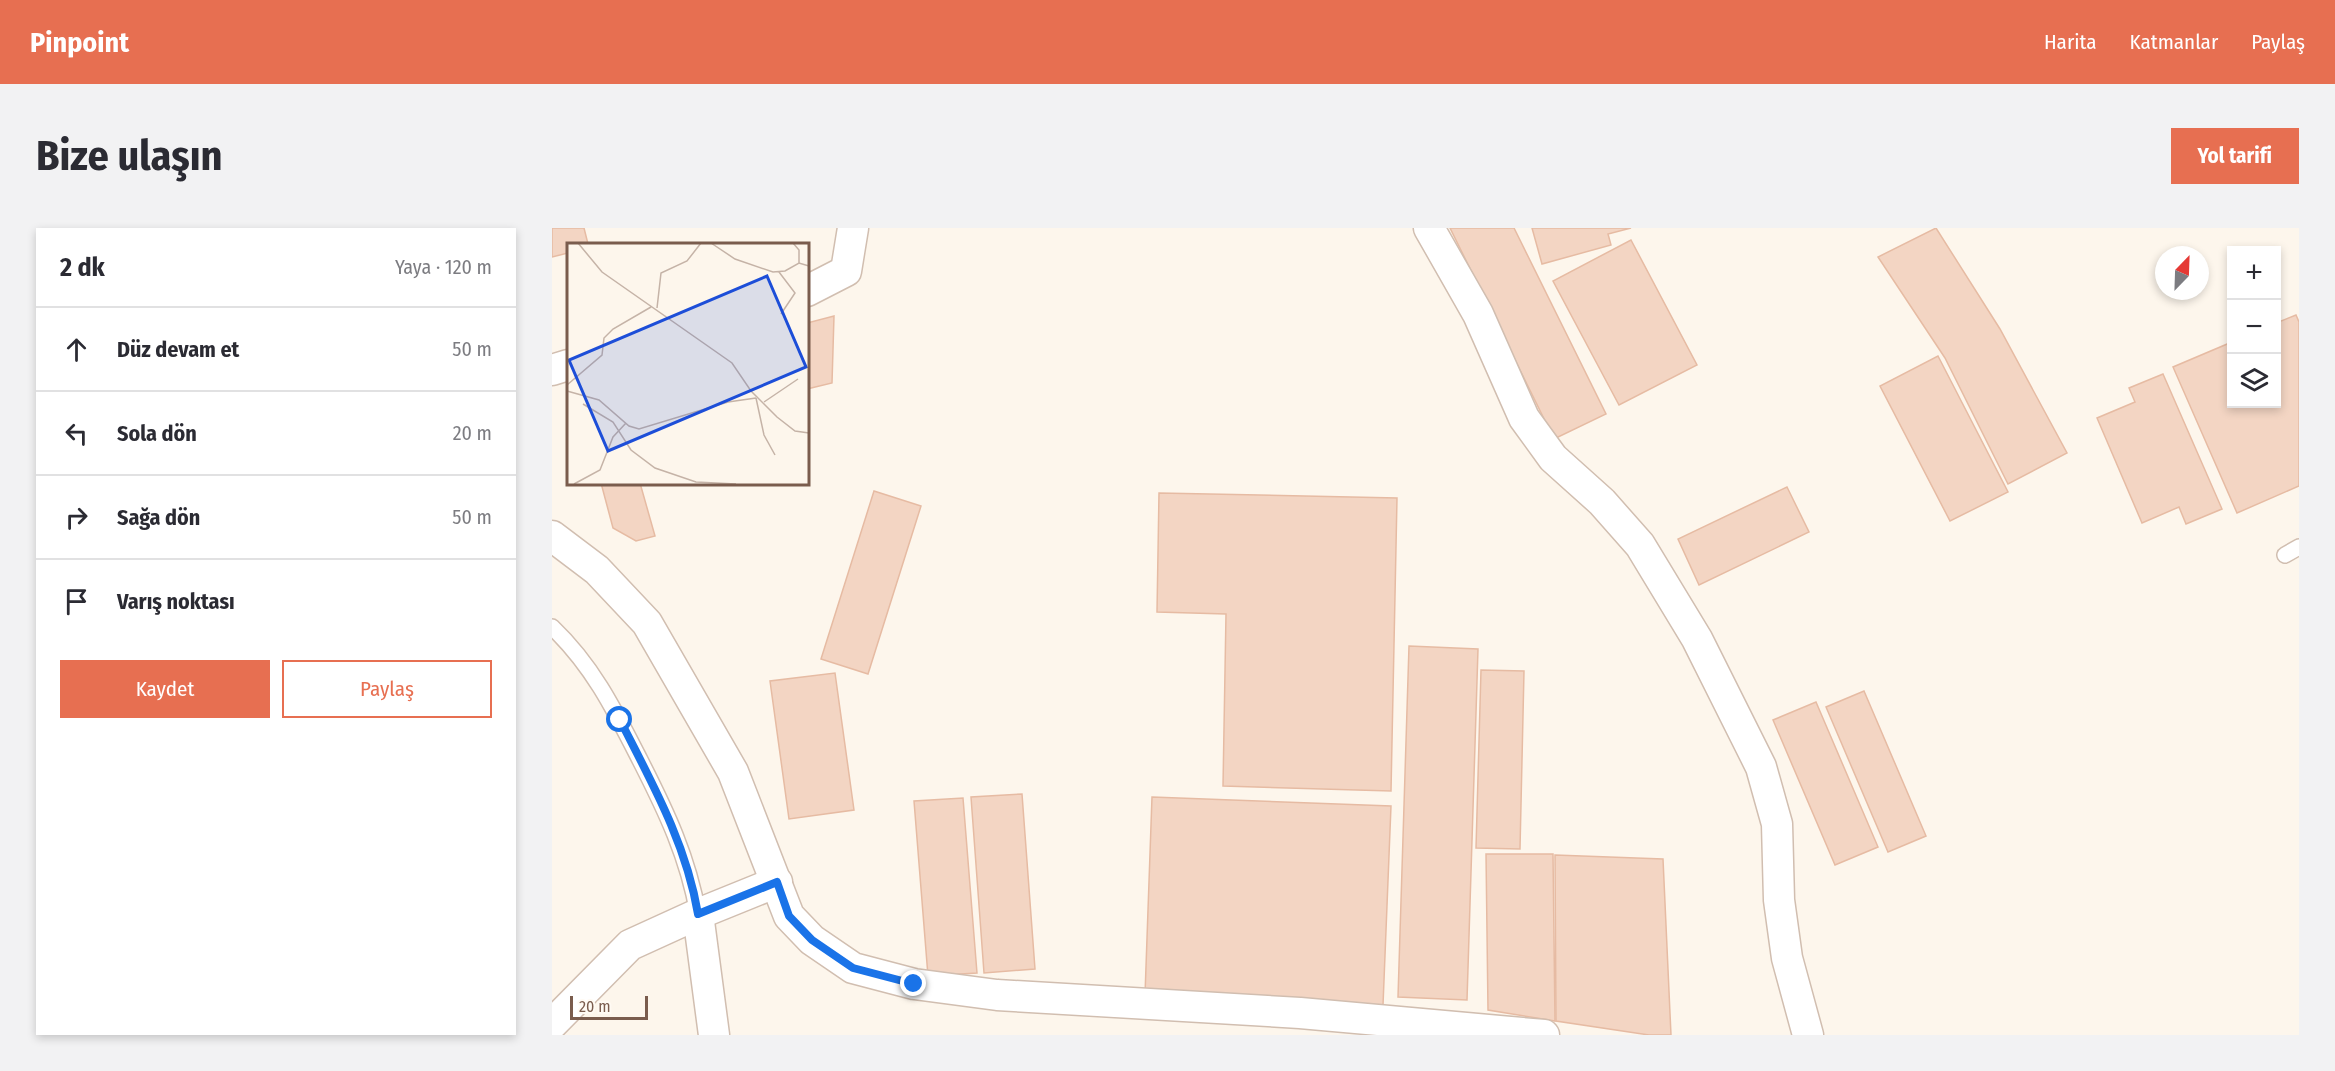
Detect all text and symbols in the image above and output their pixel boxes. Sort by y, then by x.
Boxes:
text: Pinpoint [30,26,129,59]
text: Harita [2044,29,2097,55]
text: Katmanlar [2130,29,2218,55]
text: Paylaş [2251,29,2305,55]
button: Yol tarifi [2171,128,2299,184]
text: Bize ulaşın [36,131,223,181]
inset map [567,243,808,484]
north arrow [2155,246,2209,300]
map controls [2227,246,2281,408]
button: + [2227,246,2281,300]
text: 2 dk [60,252,105,283]
text: Yaya · 120 m [395,255,492,279]
button: − [2227,300,2281,354]
icon: ahead [60,333,93,366]
text: Düz devam et [117,336,239,363]
text: 50 m [452,337,492,361]
button: layers [2227,354,2281,408]
icon: left [60,417,93,450]
text: Sola dön [117,420,197,447]
text: 20 m [453,421,492,445]
icon: right [60,501,93,534]
text: Sağa dön [117,504,200,531]
text: 50 m [452,505,492,529]
icon: arrive [60,585,93,618]
text: Varış noktası [117,588,235,615]
button: Kaydet [60,660,270,718]
button: Paylaş [282,660,492,718]
route start [606,706,632,732]
route end [900,970,926,996]
scale bar [570,993,648,1020]
text: 20 m [579,997,610,1016]

